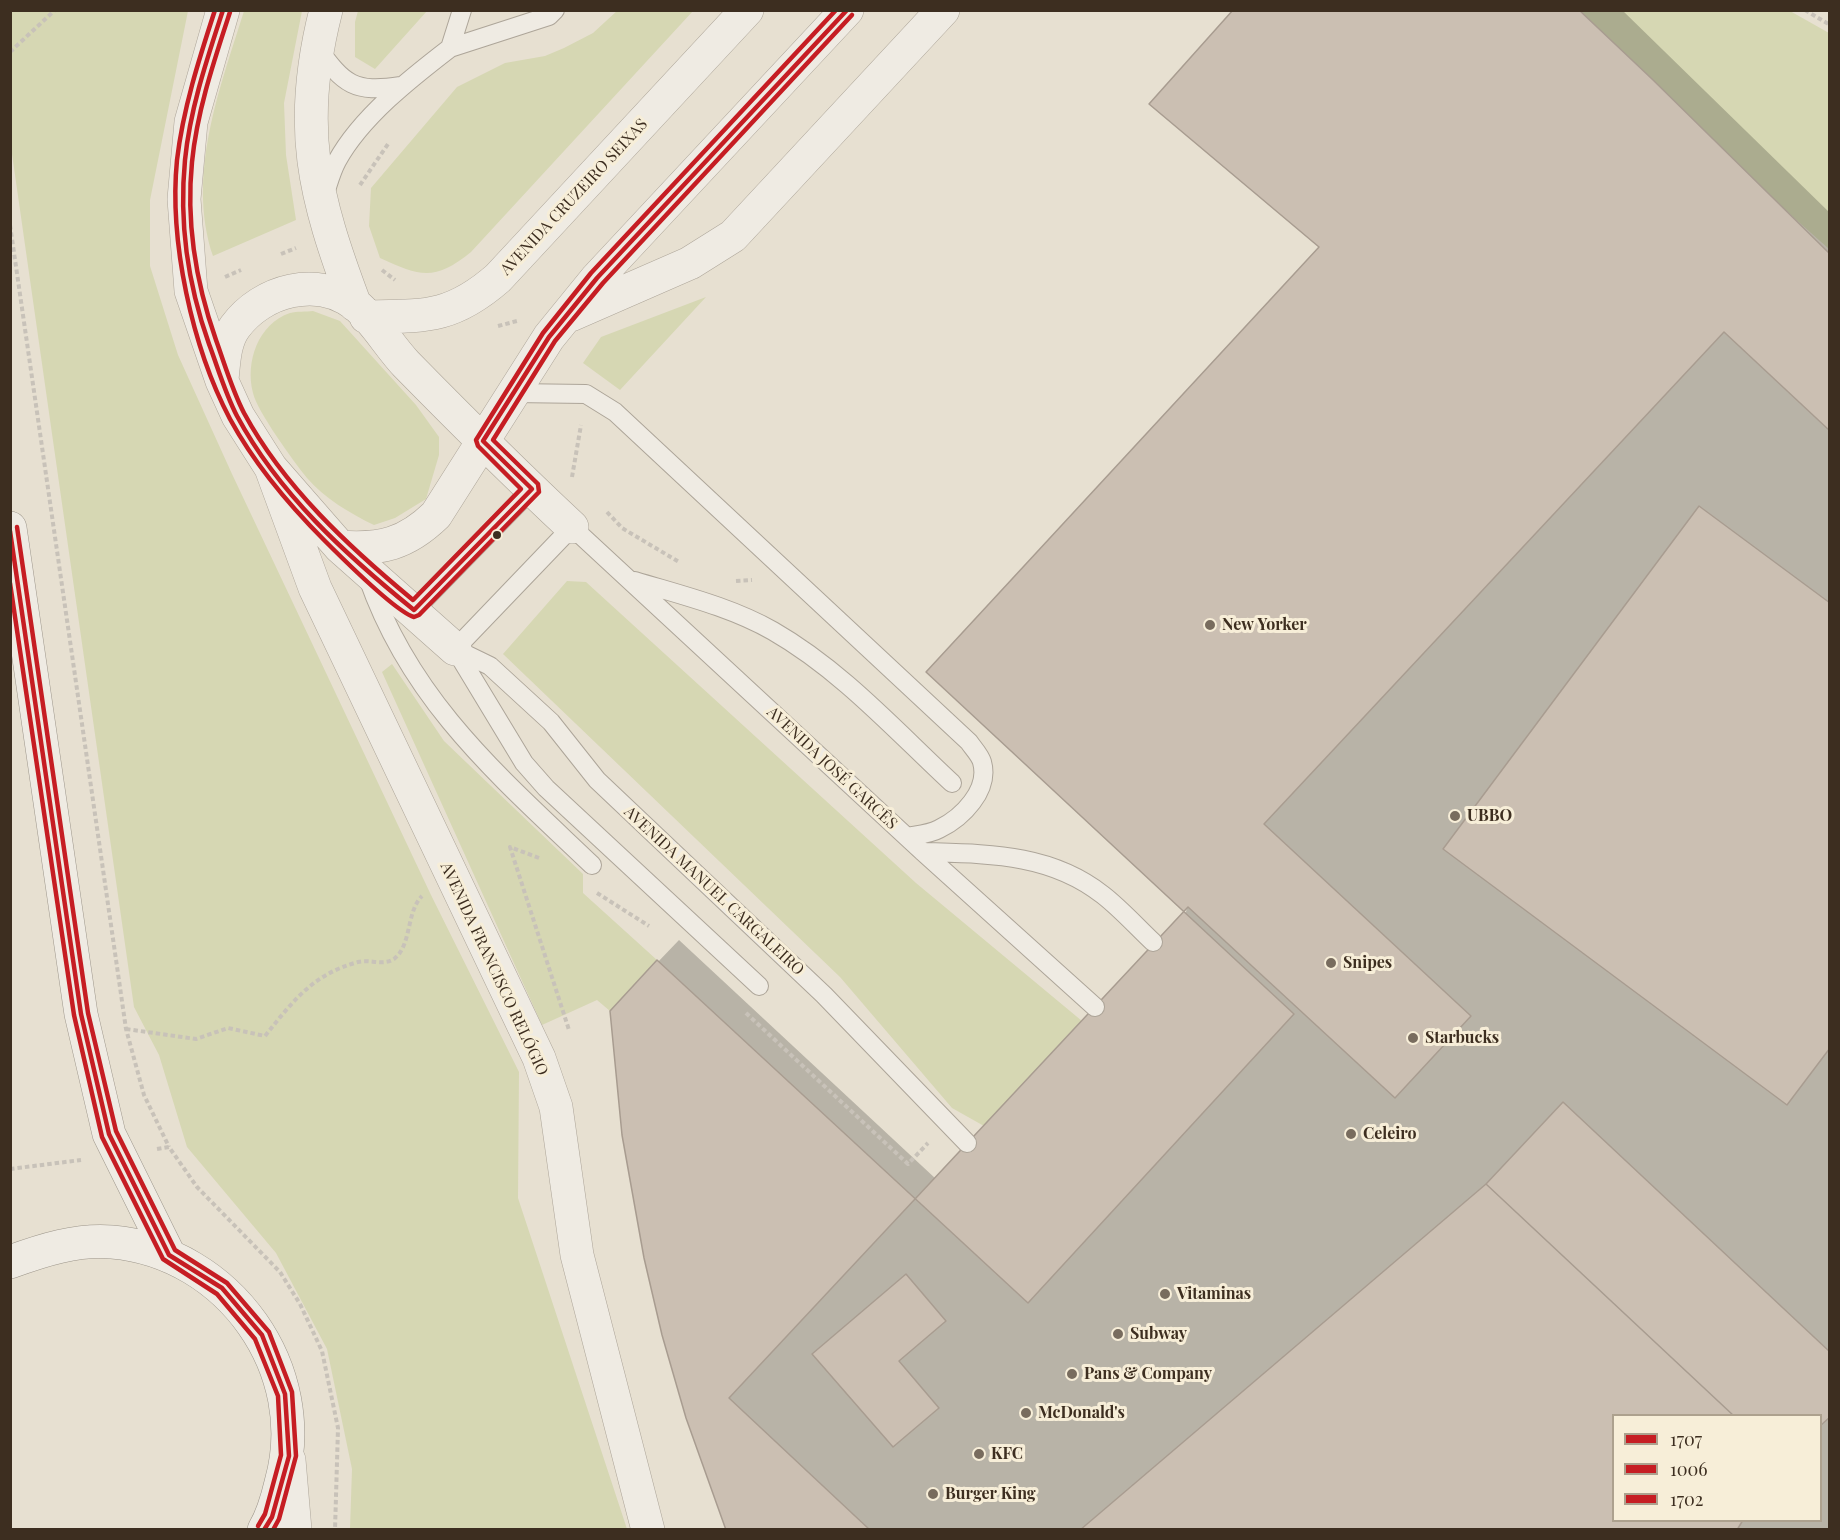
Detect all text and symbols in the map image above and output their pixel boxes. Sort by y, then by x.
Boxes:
street label: AVENIDA CRUZEIRO SEIXAS [496,115,652,279]
unlabelled marker [491,529,503,541]
place label: New Yorker [1222,615,1307,635]
marker: New Yorker [1203,618,1217,632]
street label: AVENIDA JOSÉ GARCÊS [763,703,901,833]
street label: AVENIDA MANUEL CARGALEIRO [620,802,808,980]
place label: UBBO [1467,806,1512,826]
marker: UBBO [1448,809,1462,823]
street label: AVENIDA FRANCISCO RELÓGIO [436,859,552,1079]
place label: Snipes [1343,953,1392,973]
marker: Snipes [1324,956,1338,970]
place label: Starbucks [1425,1028,1499,1048]
marker: Starbucks [1406,1031,1420,1045]
place label: Celeiro [1363,1124,1417,1144]
marker: Celeiro [1344,1127,1358,1141]
place label: Vitaminas [1177,1284,1251,1304]
marker: Vitaminas [1158,1287,1172,1301]
place label: Subway [1130,1324,1187,1344]
marker: Subway [1111,1327,1125,1341]
place label: Pans & Company [1084,1364,1212,1384]
marker: Pans & Company [1065,1367,1079,1381]
place label: McDonald's [1038,1403,1125,1423]
marker: McDonald's [1019,1406,1033,1420]
legend [1612,1414,1822,1522]
text: 1707 [1670,1427,1702,1451]
place label: KFC [991,1444,1023,1464]
marker: KFC [972,1447,986,1461]
text: 1006 [1670,1457,1708,1481]
place label: Burger King [945,1484,1036,1504]
marker: Burger King [926,1487,940,1501]
text: 1702 [1670,1487,1703,1511]

